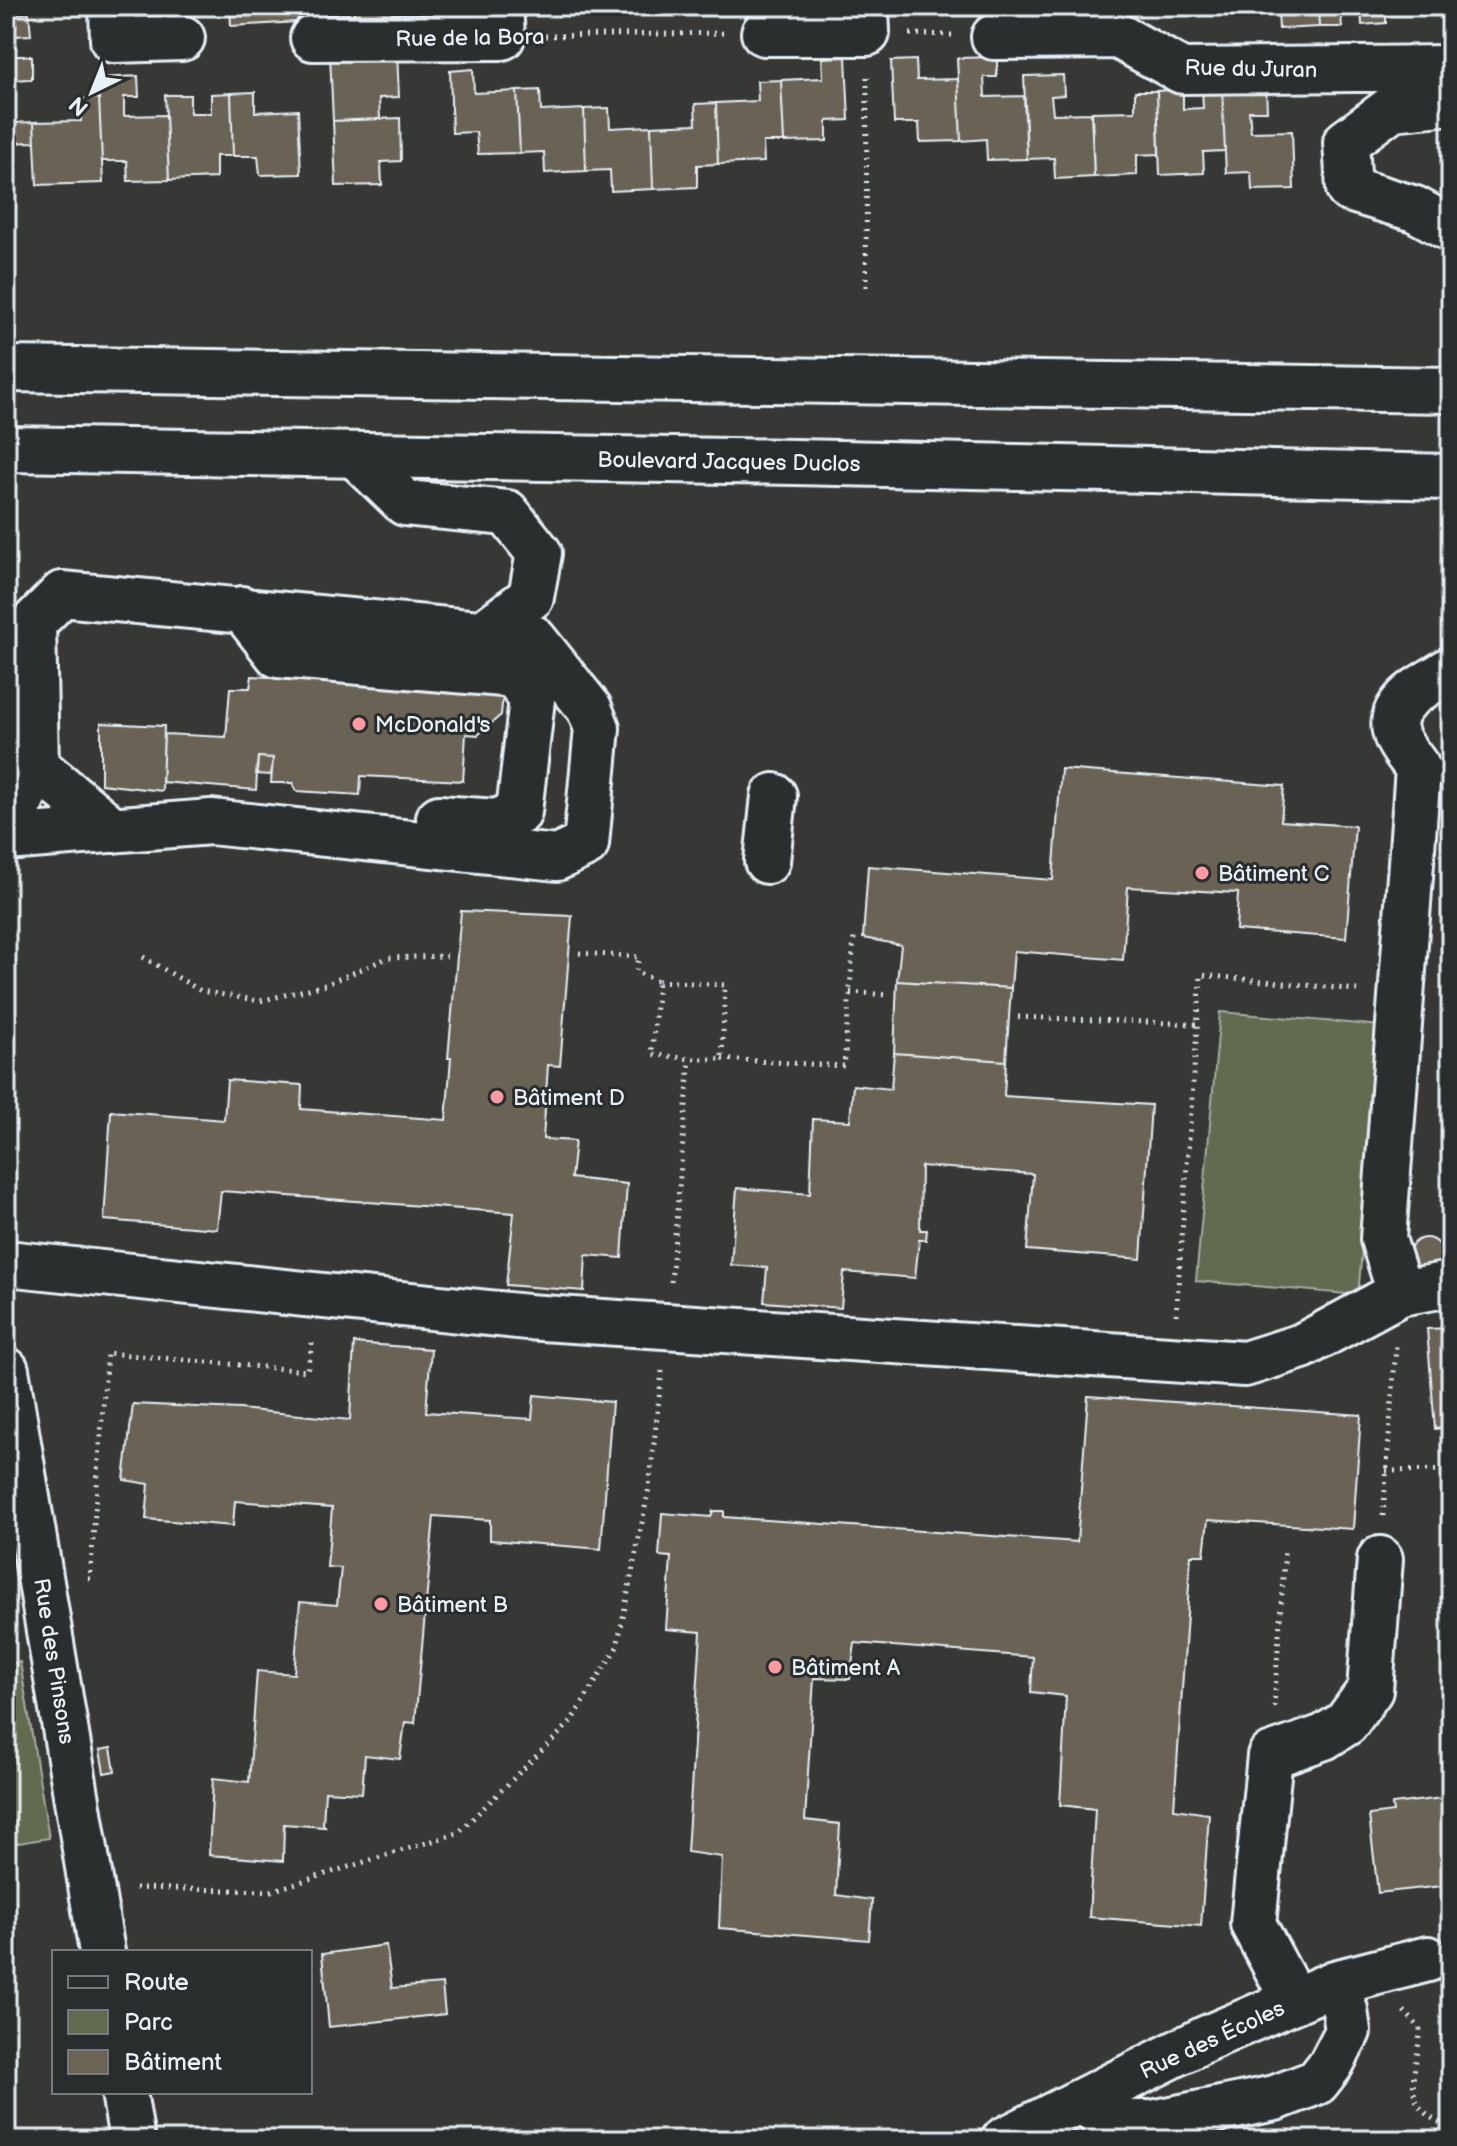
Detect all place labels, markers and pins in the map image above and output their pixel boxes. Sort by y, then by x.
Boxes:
place label: McDonald's [375,712,491,739]
marker: McDonald's [350,715,368,733]
place label: Bâtiment C [1218,861,1329,888]
marker: Bâtiment C [1193,864,1211,882]
place label: Bâtiment D [513,1085,625,1112]
marker: Bâtiment D [488,1088,506,1106]
place label: Bâtiment B [397,1592,508,1619]
marker: Bâtiment B [372,1595,390,1613]
place label: Bâtiment A [791,1655,901,1682]
marker: Bâtiment A [766,1658,784,1676]

